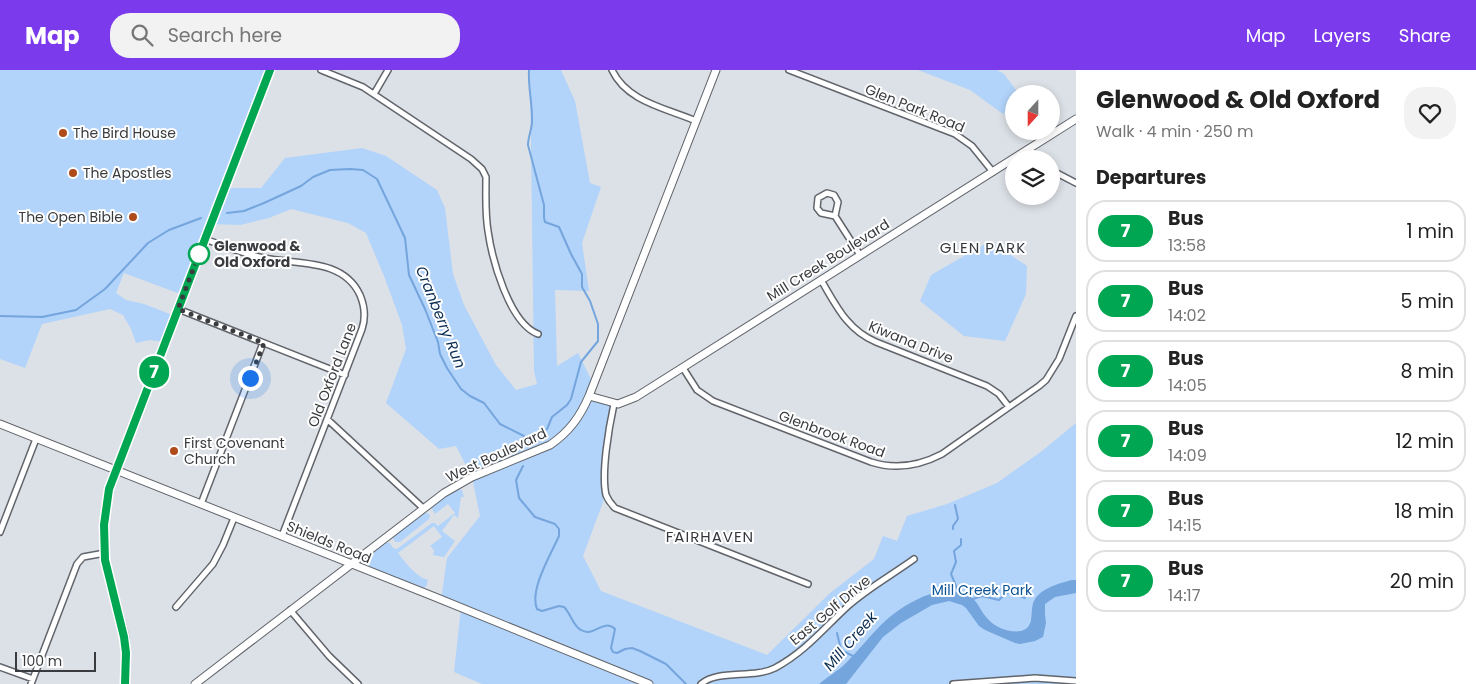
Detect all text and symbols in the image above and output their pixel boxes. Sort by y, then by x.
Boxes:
search box [110,13,460,58]
text: Map [25,19,80,52]
icon: search [128,21,156,49]
text: Search here [168,22,282,49]
text: Map [1246,23,1286,48]
text: Layers [1314,23,1371,48]
text: Share [1399,23,1451,48]
street label: Glen Park Road [862,79,968,137]
text: Glenwood & Old Oxford [1096,83,1380,116]
north arrow [1005,85,1060,140]
map controls [1005,85,1060,205]
button: heart [1404,87,1456,139]
text: Walk · 4 min · 250 m [1096,120,1254,143]
place label: The Bird House [73,123,176,143]
marker: The Bird House [57,127,69,139]
button: layers [1005,150,1060,205]
place label: The Apostles [83,163,172,183]
text: Departures [1096,164,1206,191]
marker: The Apostles [67,167,79,179]
text: Bus [1168,205,1204,232]
place label: The Open Bible [19,207,123,227]
marker: The Open Bible [127,211,139,223]
street label: Mill Creek Boulevard [763,214,893,306]
text: 7 [1121,218,1130,243]
text: 1 min [1406,218,1454,245]
text: 13:58 [1168,234,1206,257]
place label: Glenwood & Old Oxford [214,236,301,272]
district label: GLEN PARK [940,237,1026,258]
marker: Glenwood & Old Oxford [188,243,210,265]
water label: Cranberry Run [411,263,471,371]
text: Bus [1168,275,1204,302]
text: 7 [1121,288,1130,313]
text: 5 min [1401,288,1454,315]
text: 14:02 [1168,304,1206,327]
street label: Kiwana Drive [866,316,957,368]
street label: Old Oxford Lane [303,320,361,430]
text: Bus [1168,345,1204,372]
line badge: 7 [138,356,170,388]
text: 7 [1121,358,1130,383]
text: 8 min [1401,358,1454,385]
text: 7 [149,359,159,384]
your location [238,366,263,391]
text: 14:05 [1168,374,1207,397]
street label: Glenbrook Road [776,405,888,463]
text: Bus [1168,415,1204,442]
street label: West Boulevard [442,423,550,487]
text: 7 [1121,428,1130,453]
text: 12 min [1396,428,1454,455]
place label: First Covenant Church [184,433,285,469]
text: 14:09 [1168,444,1207,467]
marker: First Covenant Church [168,445,180,457]
text: Bus [1168,485,1204,512]
text: 7 [1121,498,1130,523]
text: 18 min [1394,498,1454,525]
text: 14:15 [1168,514,1202,537]
street label: Shields Road [284,516,374,568]
district label: FAIRHAVEN [666,526,754,547]
text: Bus [1168,555,1204,582]
text: 7 [1121,568,1130,593]
text: 20 min [1390,568,1454,595]
street label: East Golf Drive [785,570,875,650]
park label: Mill Creek Park [932,580,1033,600]
text: 14:17 [1168,584,1200,607]
water label: Mill Creek [818,606,882,675]
scale bar [15,649,96,672]
text: 100 m [22,651,62,671]

